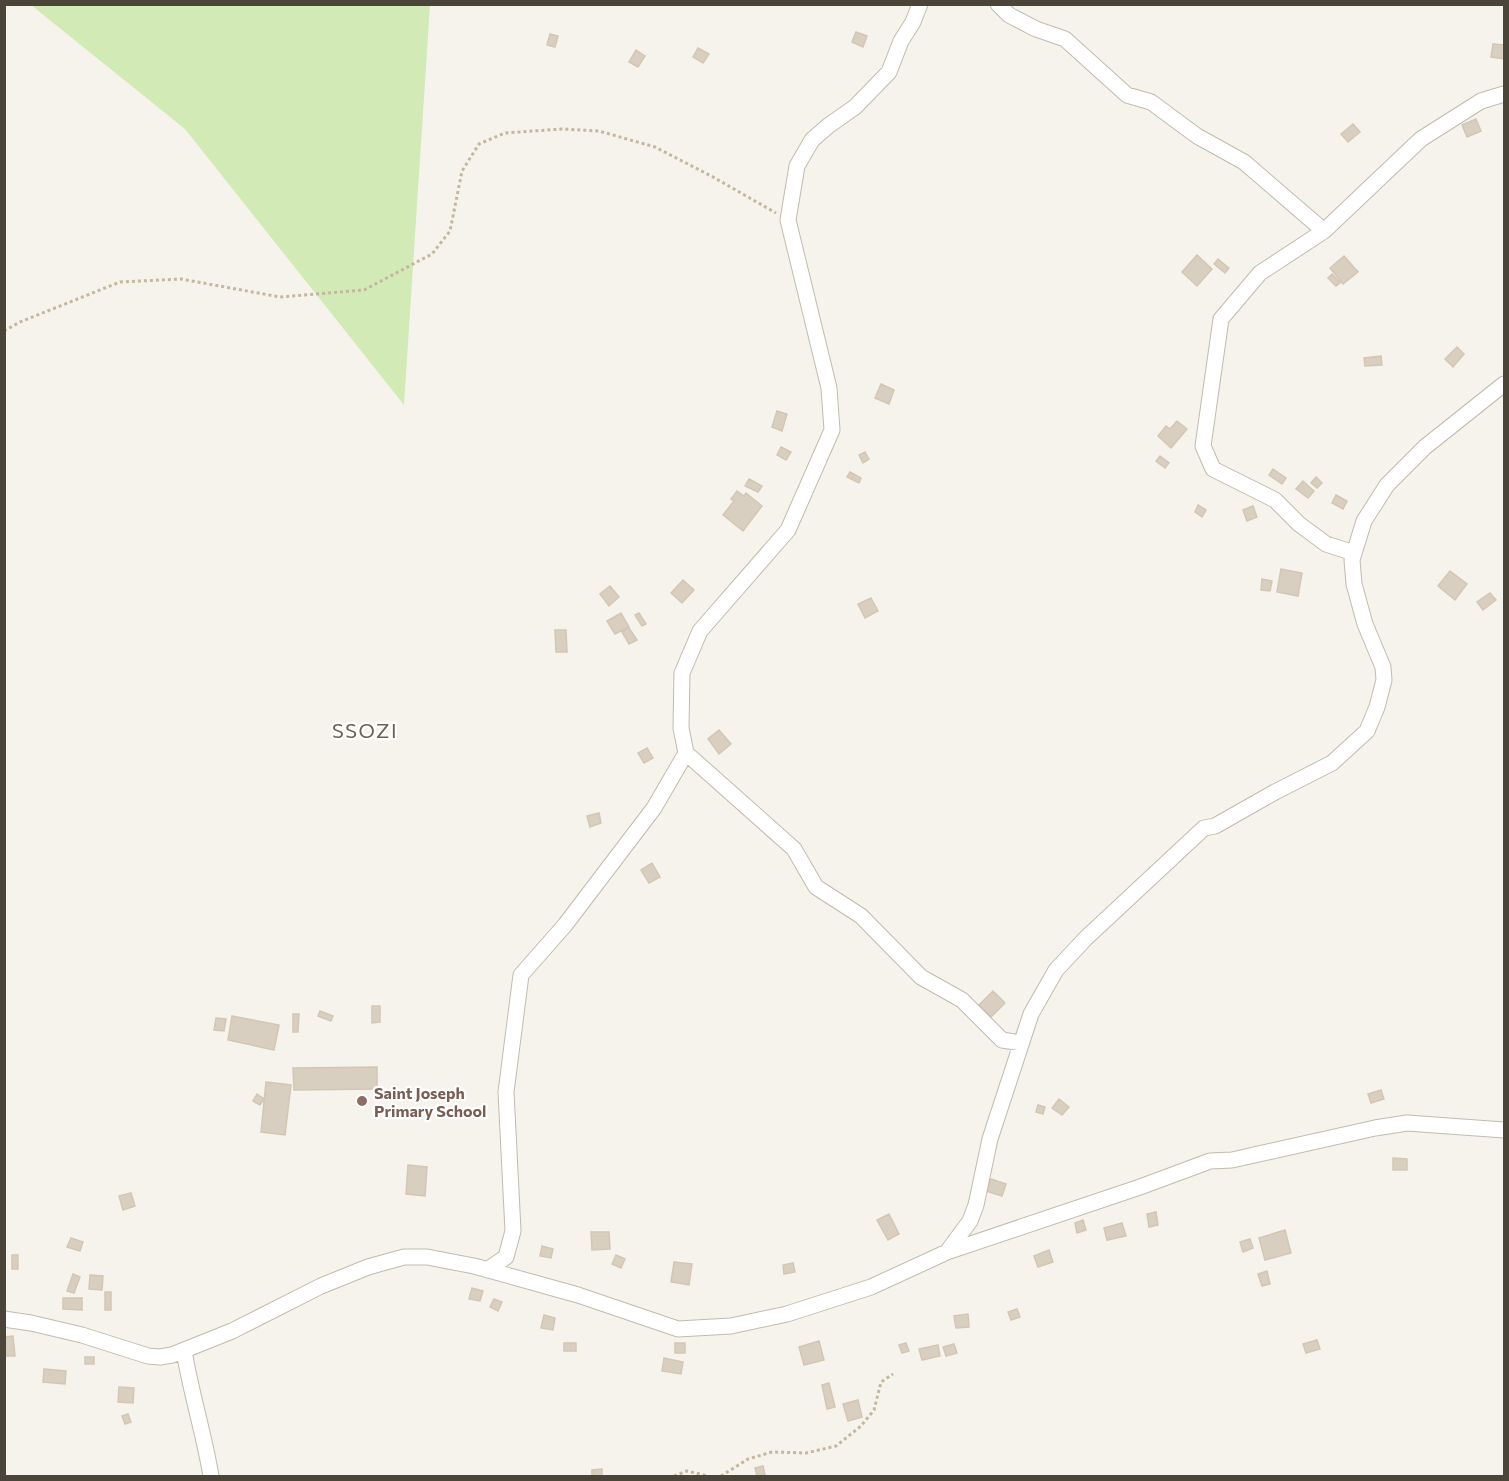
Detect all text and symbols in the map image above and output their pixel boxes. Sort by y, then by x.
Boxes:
district label: SSOZI [332,718,398,742]
place label: Saint Joseph Primary School [374,1083,486,1120]
marker: Saint Joseph Primary School [355,1094,369,1108]

